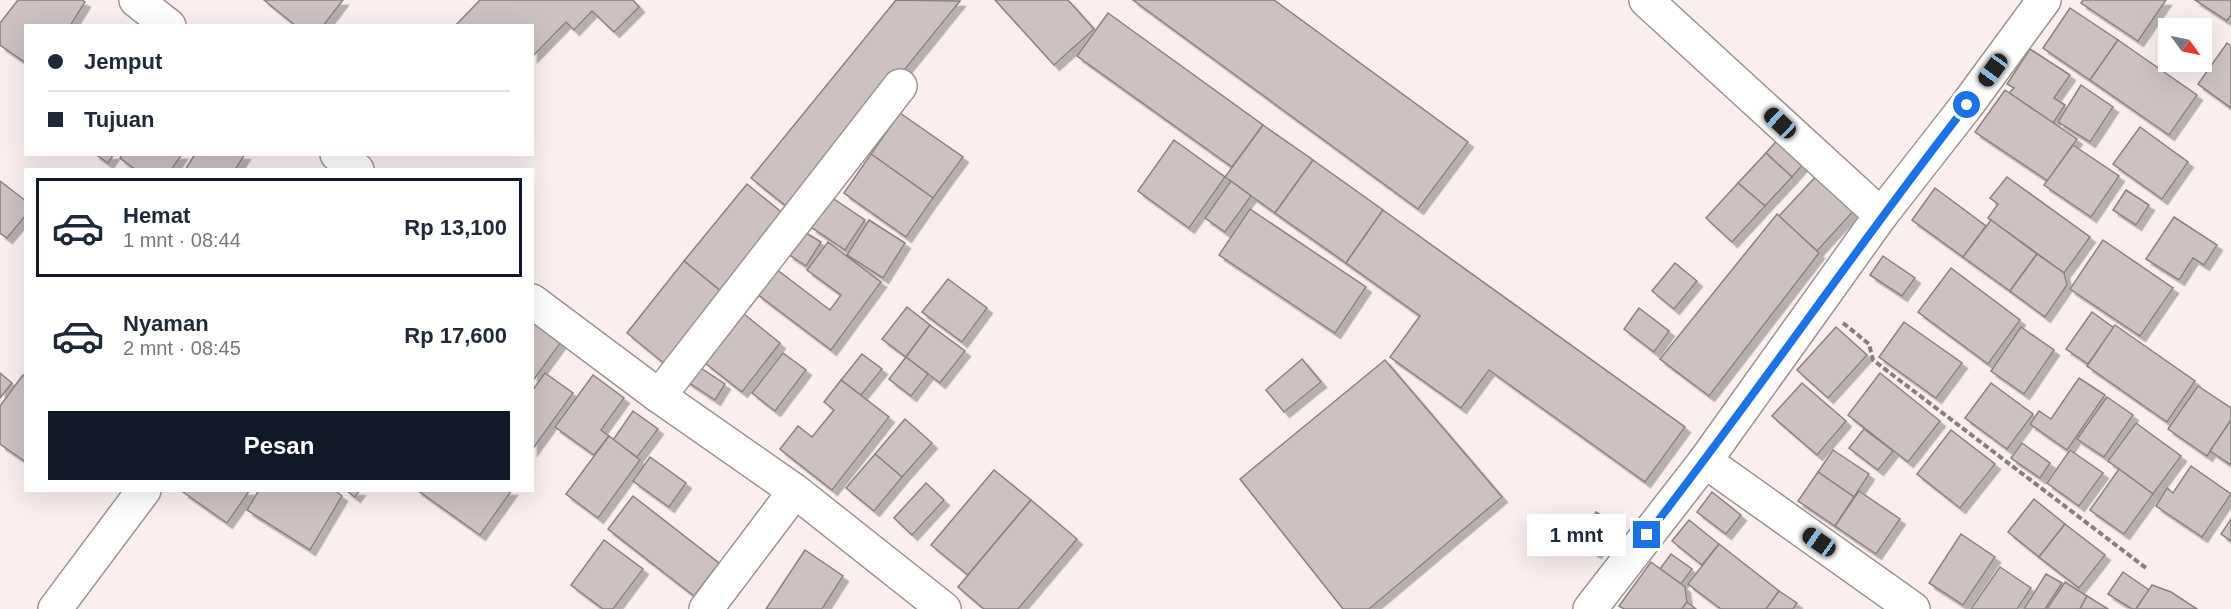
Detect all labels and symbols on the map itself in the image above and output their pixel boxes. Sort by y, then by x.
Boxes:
north arrow [2158,18,2212,72]
car [1975,50,2011,90]
route start [1953,91,1980,118]
car [1761,104,1799,142]
callout: 1 mnt [1527,514,1626,556]
route end [1633,521,1660,548]
car [1799,524,1839,560]

